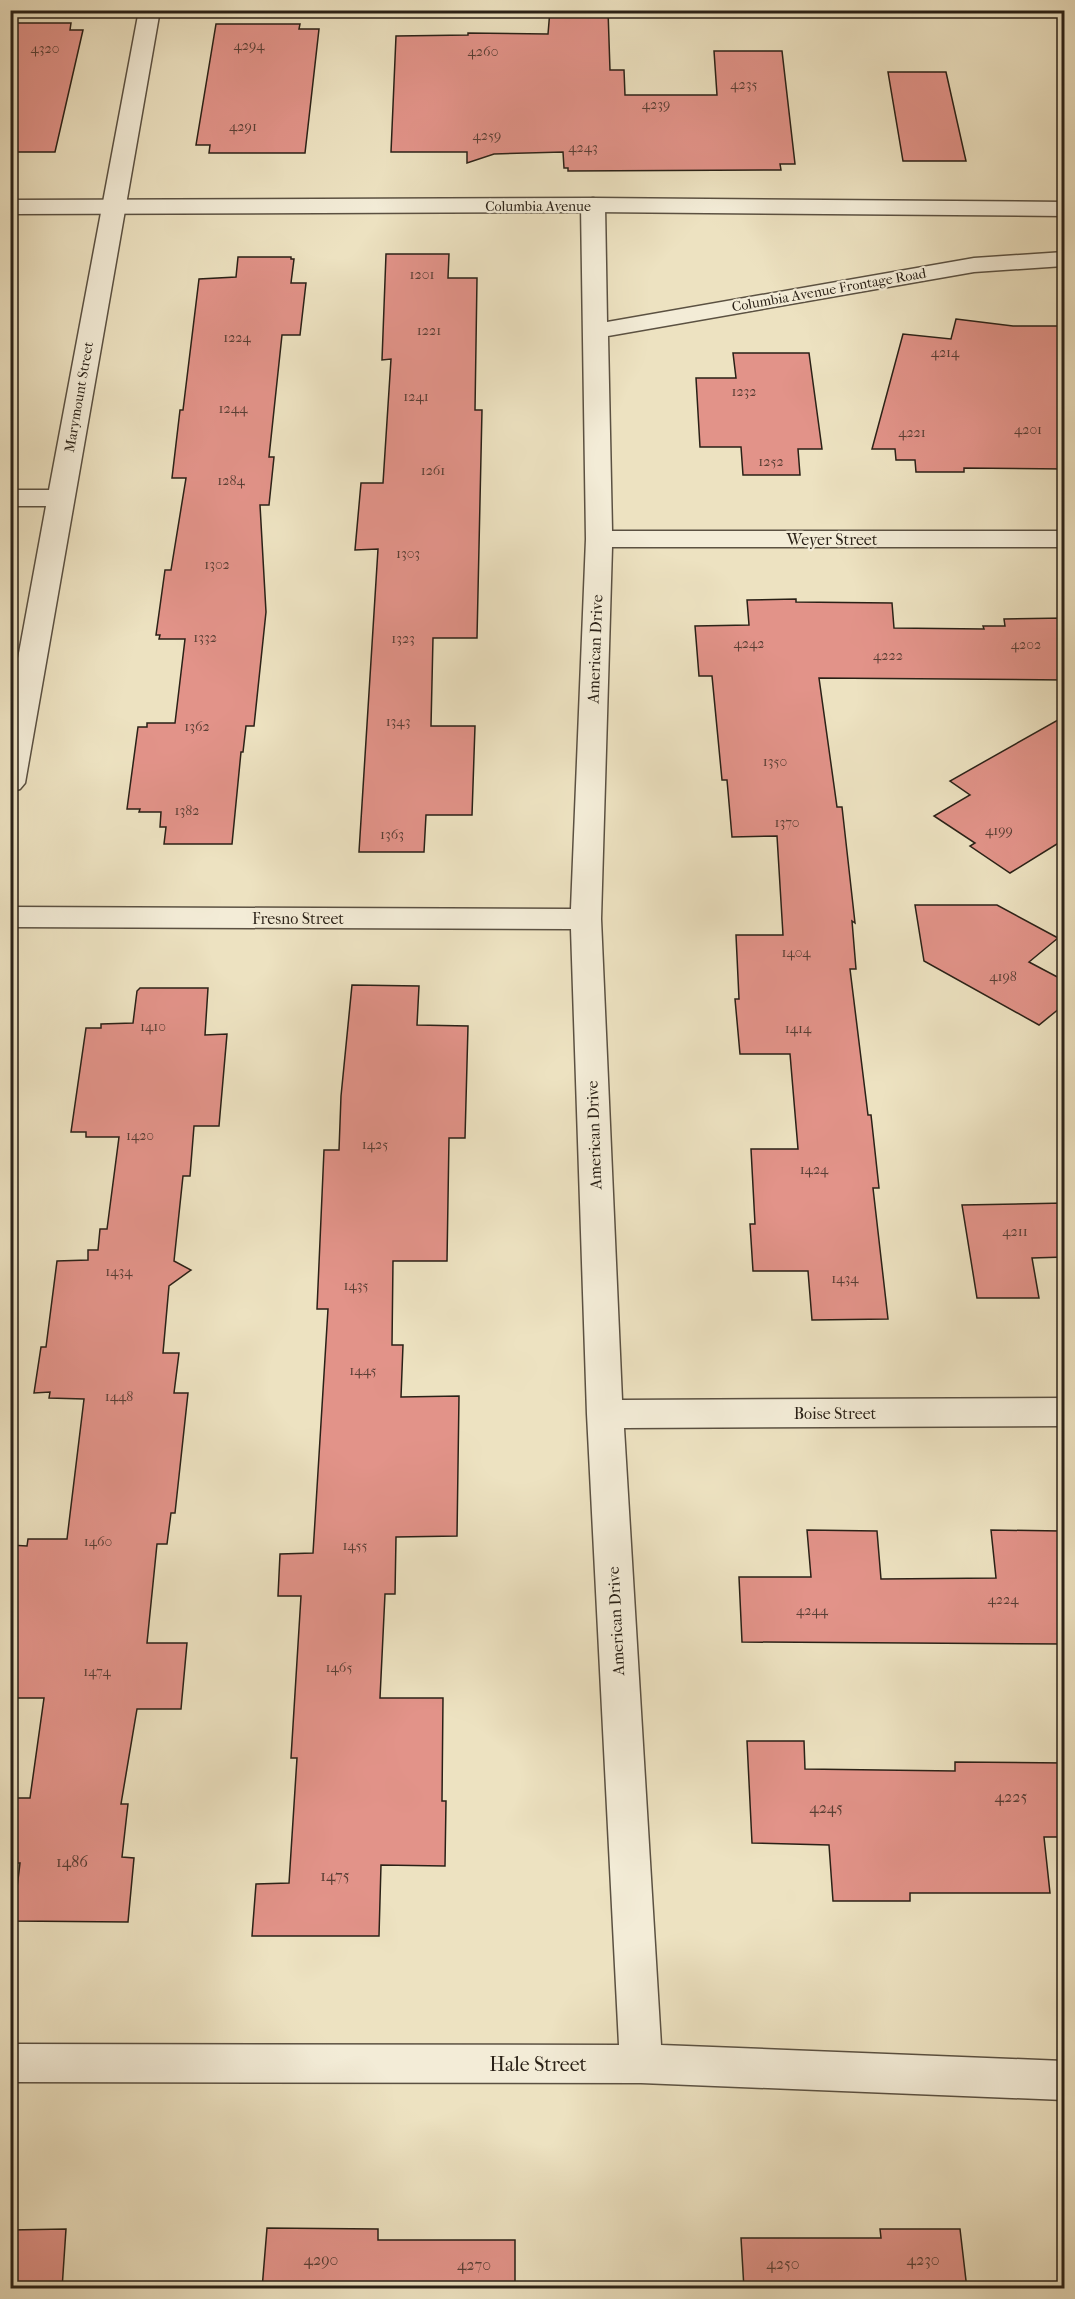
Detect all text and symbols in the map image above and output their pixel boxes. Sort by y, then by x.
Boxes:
house number: 4294 [234,37,265,54]
house number: 4320 [31,40,59,57]
house number: 4260 [468,43,498,60]
house number: 4235 [730,76,758,93]
house number: 4239 [642,96,670,113]
house number: 4291 [229,118,257,135]
house number: 4259 [473,127,501,144]
house number: 4243 [568,139,598,156]
street label: Columbia Avenue [485,198,591,215]
street label: Columbia Avenue Frontage Road [730,264,928,315]
house number: 1201 [410,266,434,283]
house number: 1221 [417,322,441,339]
house number: 1224 [223,329,252,346]
street label: Marymount Street [61,340,97,454]
house number: 4214 [931,344,960,361]
house number: 1232 [731,383,757,400]
house number: 1241 [403,388,429,405]
house number: 1244 [219,400,248,417]
house number: 4201 [1014,421,1042,438]
house number: 4221 [898,424,926,441]
house number: 1252 [758,453,784,470]
house number: 1261 [421,462,445,479]
house number: 1284 [217,472,245,489]
street label: Weyer Street [786,530,878,549]
house number: 1303 [396,545,420,562]
house number: 1302 [204,556,230,573]
street label: American Drive [584,594,606,705]
house number: 1332 [193,629,217,646]
house number: 1323 [391,630,415,647]
house number: 4242 [734,635,764,652]
house number: 4202 [1011,636,1041,653]
house number: 4222 [873,647,903,664]
house number: 1343 [386,713,410,730]
house number: 1362 [184,718,210,735]
house number: 1350 [763,753,787,770]
house number: 1382 [175,802,199,819]
house number: 1370 [774,814,800,831]
house number: 4199 [985,822,1013,839]
house number: 1363 [380,826,404,843]
street label: Fresno Street [252,909,344,928]
house number: 1404 [781,944,811,961]
house number: 4198 [989,968,1017,985]
house number: 1410 [140,1018,166,1035]
house number: 1414 [785,1020,812,1037]
street label: American Drive [583,1080,605,1191]
house number: 1420 [126,1127,154,1144]
house number: 1425 [362,1136,388,1153]
house number: 1424 [800,1161,829,1178]
house number: 4211 [1002,1223,1028,1240]
house number: 1434 [105,1263,133,1280]
house number: 1434 [831,1270,859,1287]
house number: 1435 [343,1277,369,1294]
house number: 1445 [349,1362,377,1379]
house number: 1448 [105,1388,133,1405]
street label: Boise Street [794,1404,877,1423]
house number: 1460 [84,1533,112,1550]
house number: 1455 [343,1537,367,1554]
street label: American Drive [604,1566,628,1677]
house number: 4224 [988,1591,1019,1608]
house number: 4244 [796,1602,829,1619]
house number: 1465 [326,1659,352,1676]
house number: 1474 [83,1663,111,1680]
house number: 4225 [995,1787,1027,1806]
house number: 4245 [809,1798,843,1817]
house number: 1486 [56,1852,88,1871]
house number: 1475 [320,1866,350,1885]
street label: Hale Street [489,2053,587,2076]
house number: 4290 [304,2250,338,2269]
house number: 4230 [906,2250,940,2269]
house number: 4250 [766,2254,800,2273]
house number: 4270 [457,2255,491,2274]

